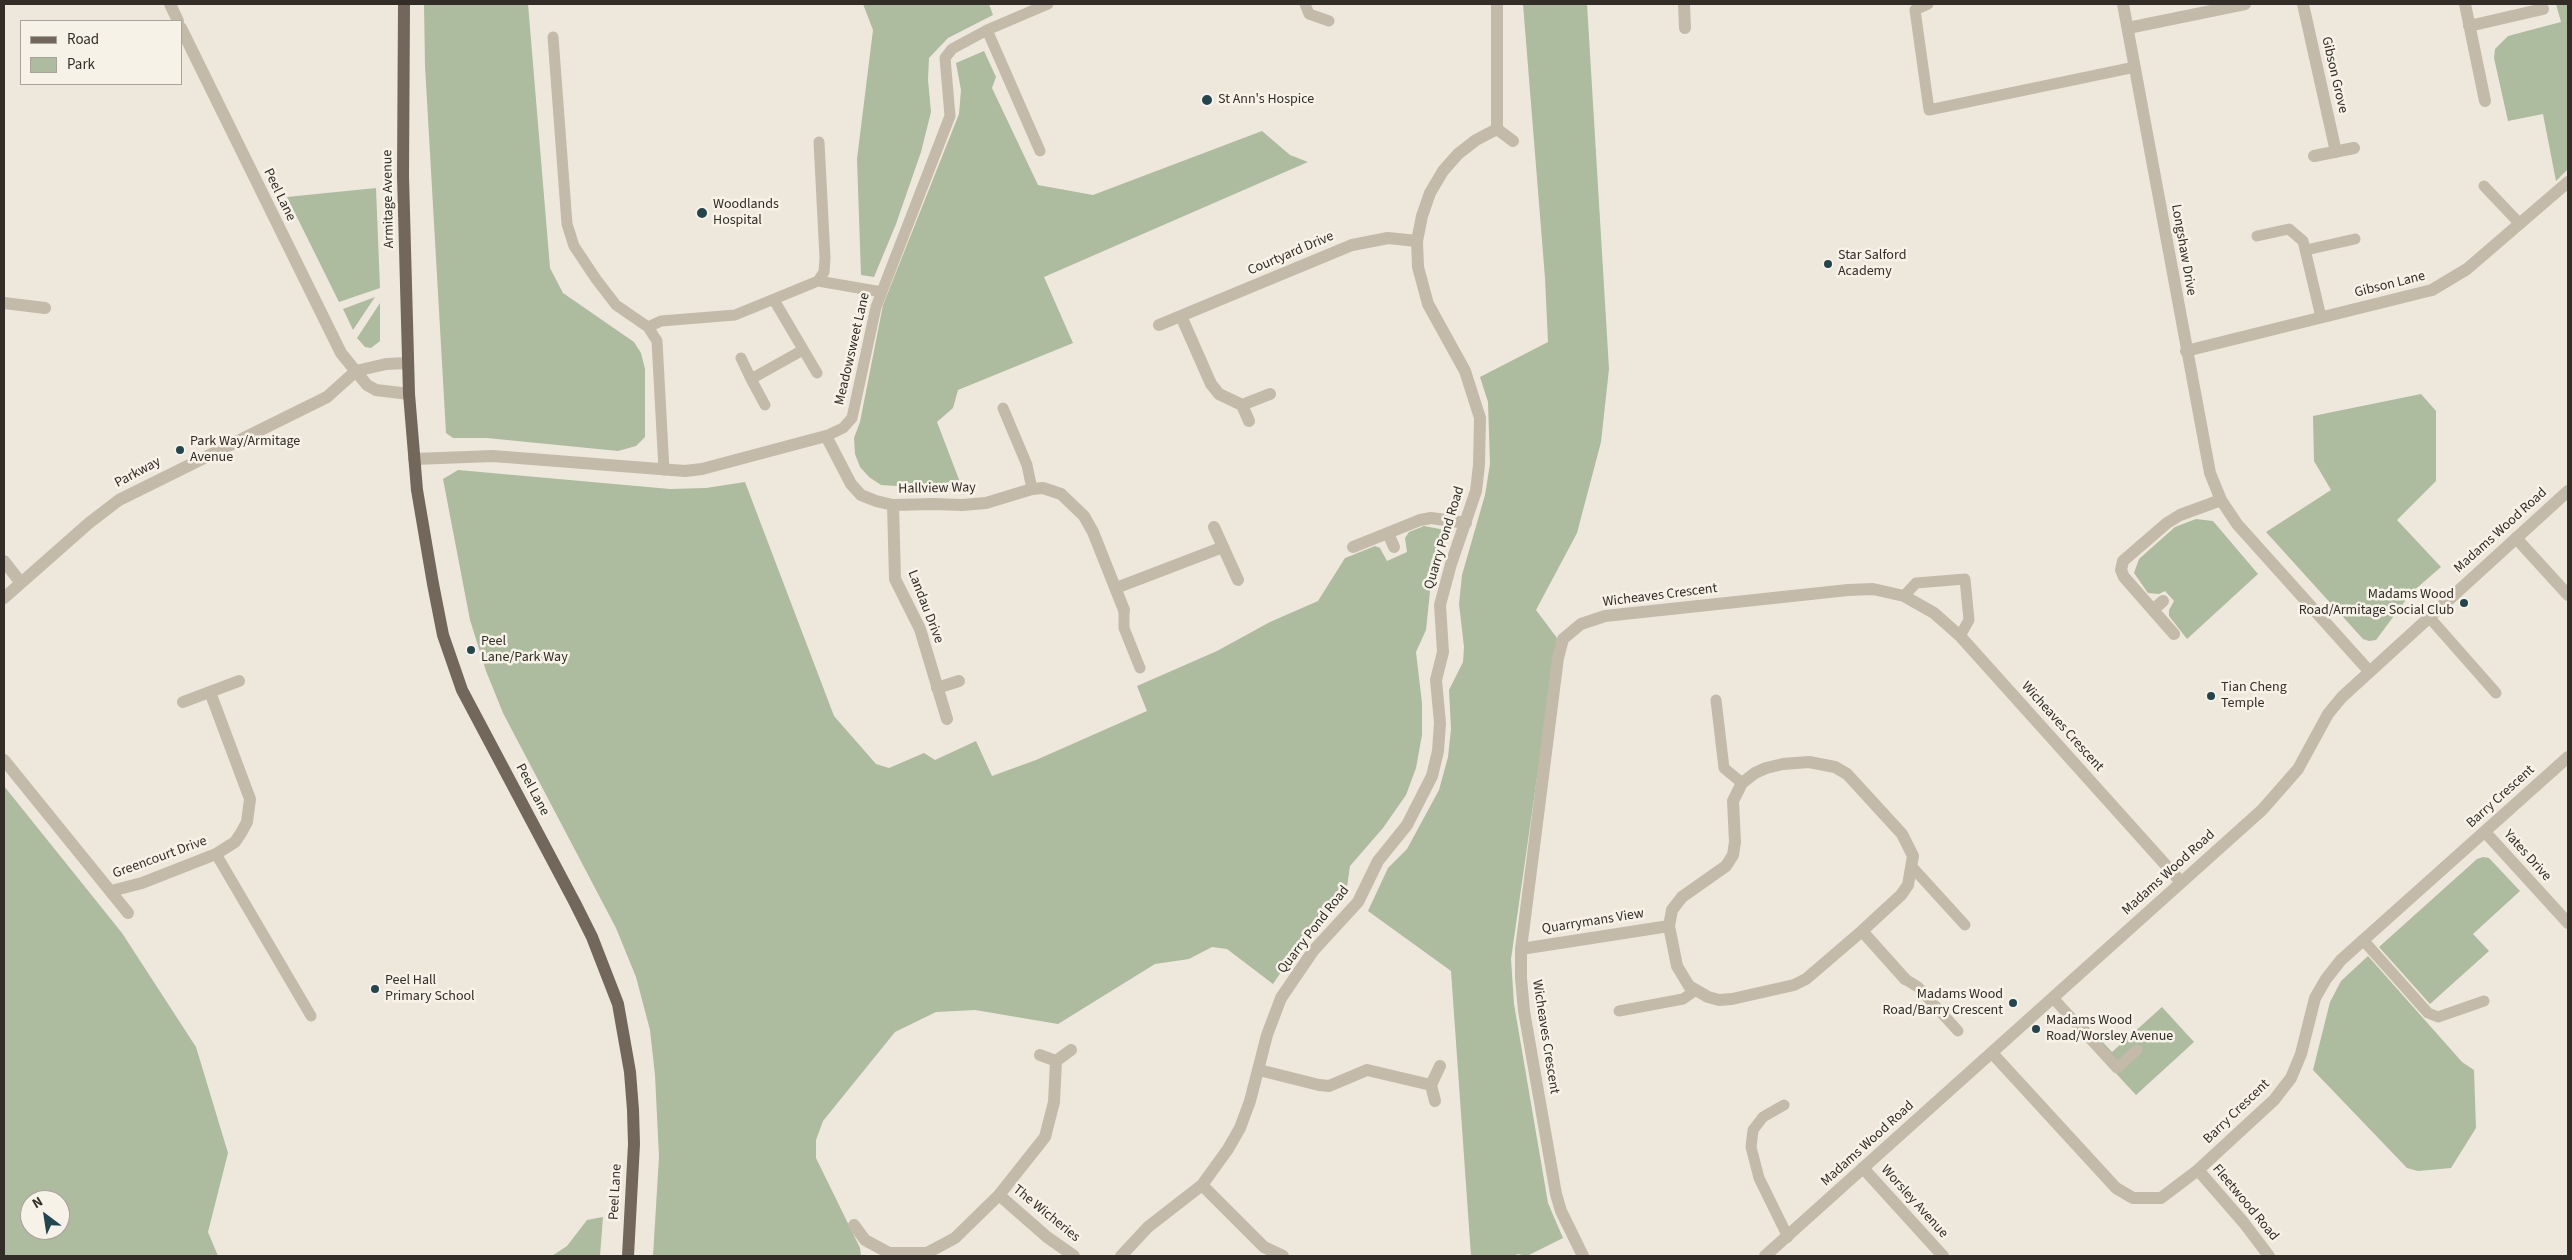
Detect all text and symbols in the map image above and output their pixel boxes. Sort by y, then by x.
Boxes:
legend [20,20,182,85]
text: Road [67,29,99,50]
street label: Gibson Grove [2317,35,2351,115]
text: Park [67,54,95,75]
place label: St Ann's Hospice [1218,92,1314,108]
marker: St Ann's Hospice [1200,93,1214,107]
street label: Armitage Avenue [380,149,398,249]
street label: Peel Lane [259,166,299,224]
place label: Woodlands Hospital [713,197,779,230]
street label: Longshaw Drive [2167,203,2199,297]
marker: Woodlands Hospital [695,206,709,220]
street label: Courtyard Drive [1245,228,1337,280]
place label: Star Salford Academy [1838,248,1906,280]
marker: Star Salford Academy [1822,258,1834,270]
street label: Gibson Lane [2353,268,2427,302]
street label: Meadowsweet Lane [832,291,874,407]
place label: Park Way/Armitage Avenue [190,434,300,467]
marker: Park Way/Armitage Avenue [174,444,186,456]
street label: Parkway [112,454,164,492]
street label: Hallview Way [898,480,976,498]
street label: Quarry Pond Road [1421,484,1469,592]
street label: Madams Wood Road [2451,485,2551,577]
street label: Landau Drive [903,568,947,646]
street label: Wicheaves Crescent [1602,581,1718,611]
place label: Madams Wood Road/Armitage Social Club [2299,587,2454,620]
marker: Madams Wood Road/Armitage Social Club [2458,597,2470,609]
place label: Peel Lane/Park Way [481,634,568,666]
marker: Peel Lane/Park Way [465,644,477,656]
street label: Wicheaves Crescent [2017,679,2107,775]
place label: Tian Cheng Temple [2221,680,2287,712]
marker: Tian Cheng Temple [2205,690,2217,702]
street label: Peel Lane [511,761,553,819]
street label: Barry Crescent [2464,762,2538,832]
street label: Madams Wood Road [2119,827,2219,919]
street label: Yates Drive [2500,827,2554,885]
street label: Greencourt Drive [111,833,209,883]
street label: Quarry Pond Road [1274,883,1354,977]
street label: Quarrymans View [1541,906,1645,938]
place label: Peel Hall Primary School [385,973,475,1006]
street label: Wicheaves Crescent [1528,979,1562,1095]
marker: Peel Hall Primary School [369,983,381,995]
place label: Madams Wood Road/Barry Crescent [1882,987,2003,1020]
marker: Madams Wood Road/Barry Crescent [2007,997,2019,1009]
place label: Madams Wood Road/Worsley Avenue [2046,1013,2173,1046]
marker: Madams Wood Road/Worsley Avenue [2030,1023,2042,1035]
street label: Barry Crescent [2200,1076,2274,1148]
street label: Madams Wood Road [1818,1098,1918,1190]
street label: Fleetwood Road [2208,1161,2282,1245]
street label: Worsley Avenue [1877,1162,1951,1242]
street label: Peel Lane [606,1163,626,1221]
street label: The Wicheries [1009,1182,1083,1246]
north arrow [20,1190,70,1240]
text: N [29,1192,47,1214]

